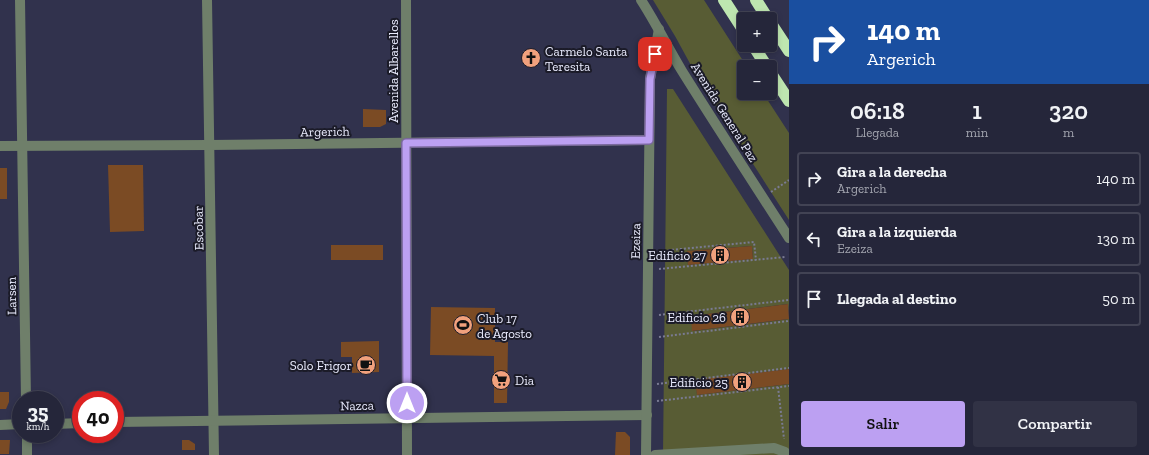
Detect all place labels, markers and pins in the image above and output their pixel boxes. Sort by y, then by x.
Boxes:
pin [638,37,672,71]
place label: Carmelo Santa Teresita [545,44,628,74]
church icon: Carmelo Santa Teresita [520,47,542,69]
building icon: Edificio 27 [709,244,731,266]
place label: Edificio 27 [648,248,706,263]
building icon: Edificio 26 [729,306,751,328]
place label: Edificio 26 [667,310,726,325]
place label: Club 17 de Agosto [477,311,532,341]
sports icon: Club 17 de Agosto [452,314,474,336]
cafe icon: Solo Frigor [355,354,377,376]
place label: Solo Frigor [290,358,352,373]
supermarket icon: Dia [490,369,512,391]
building icon: Edificio 25 [731,371,753,393]
place label: Dia [515,373,535,388]
place label: Edificio 25 [670,375,728,390]

